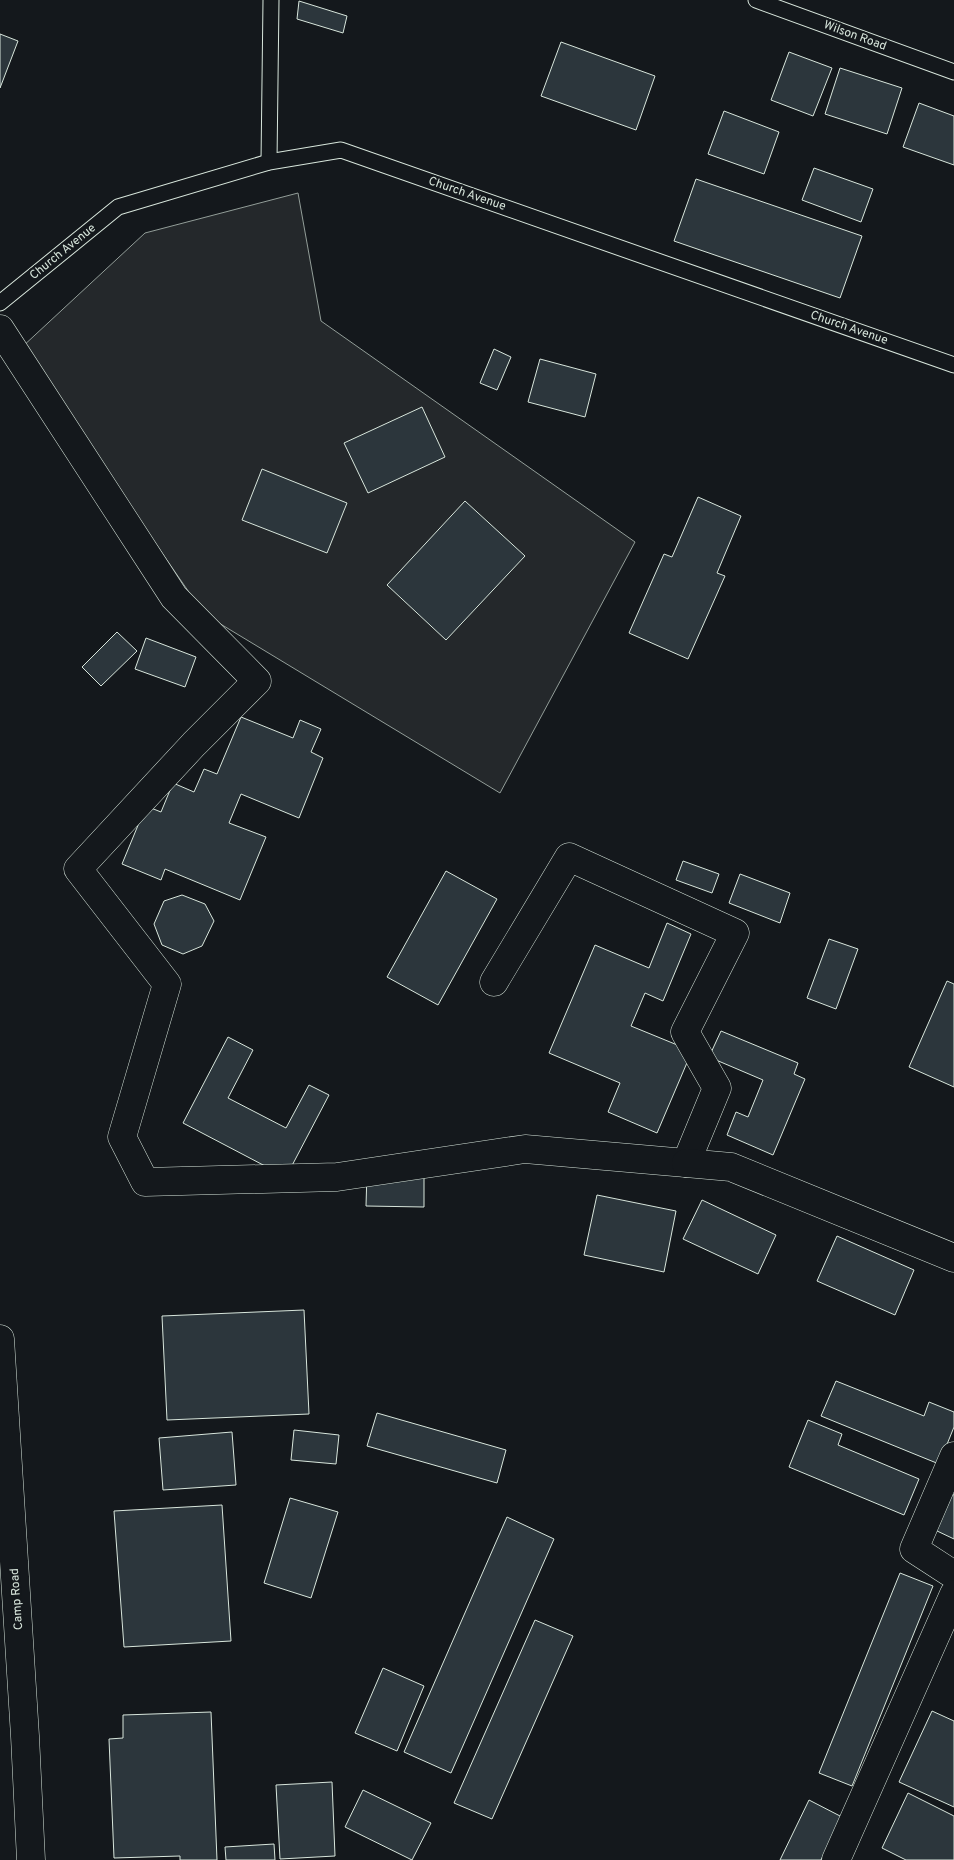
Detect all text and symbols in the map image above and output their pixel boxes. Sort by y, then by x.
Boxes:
street label: Wilson Road [821,17,889,55]
street label: Church Avenue [426,173,508,215]
street label: Church Avenue [27,220,99,284]
street label: Church Avenue [808,307,890,349]
street label: Camp Road [7,1568,27,1630]

